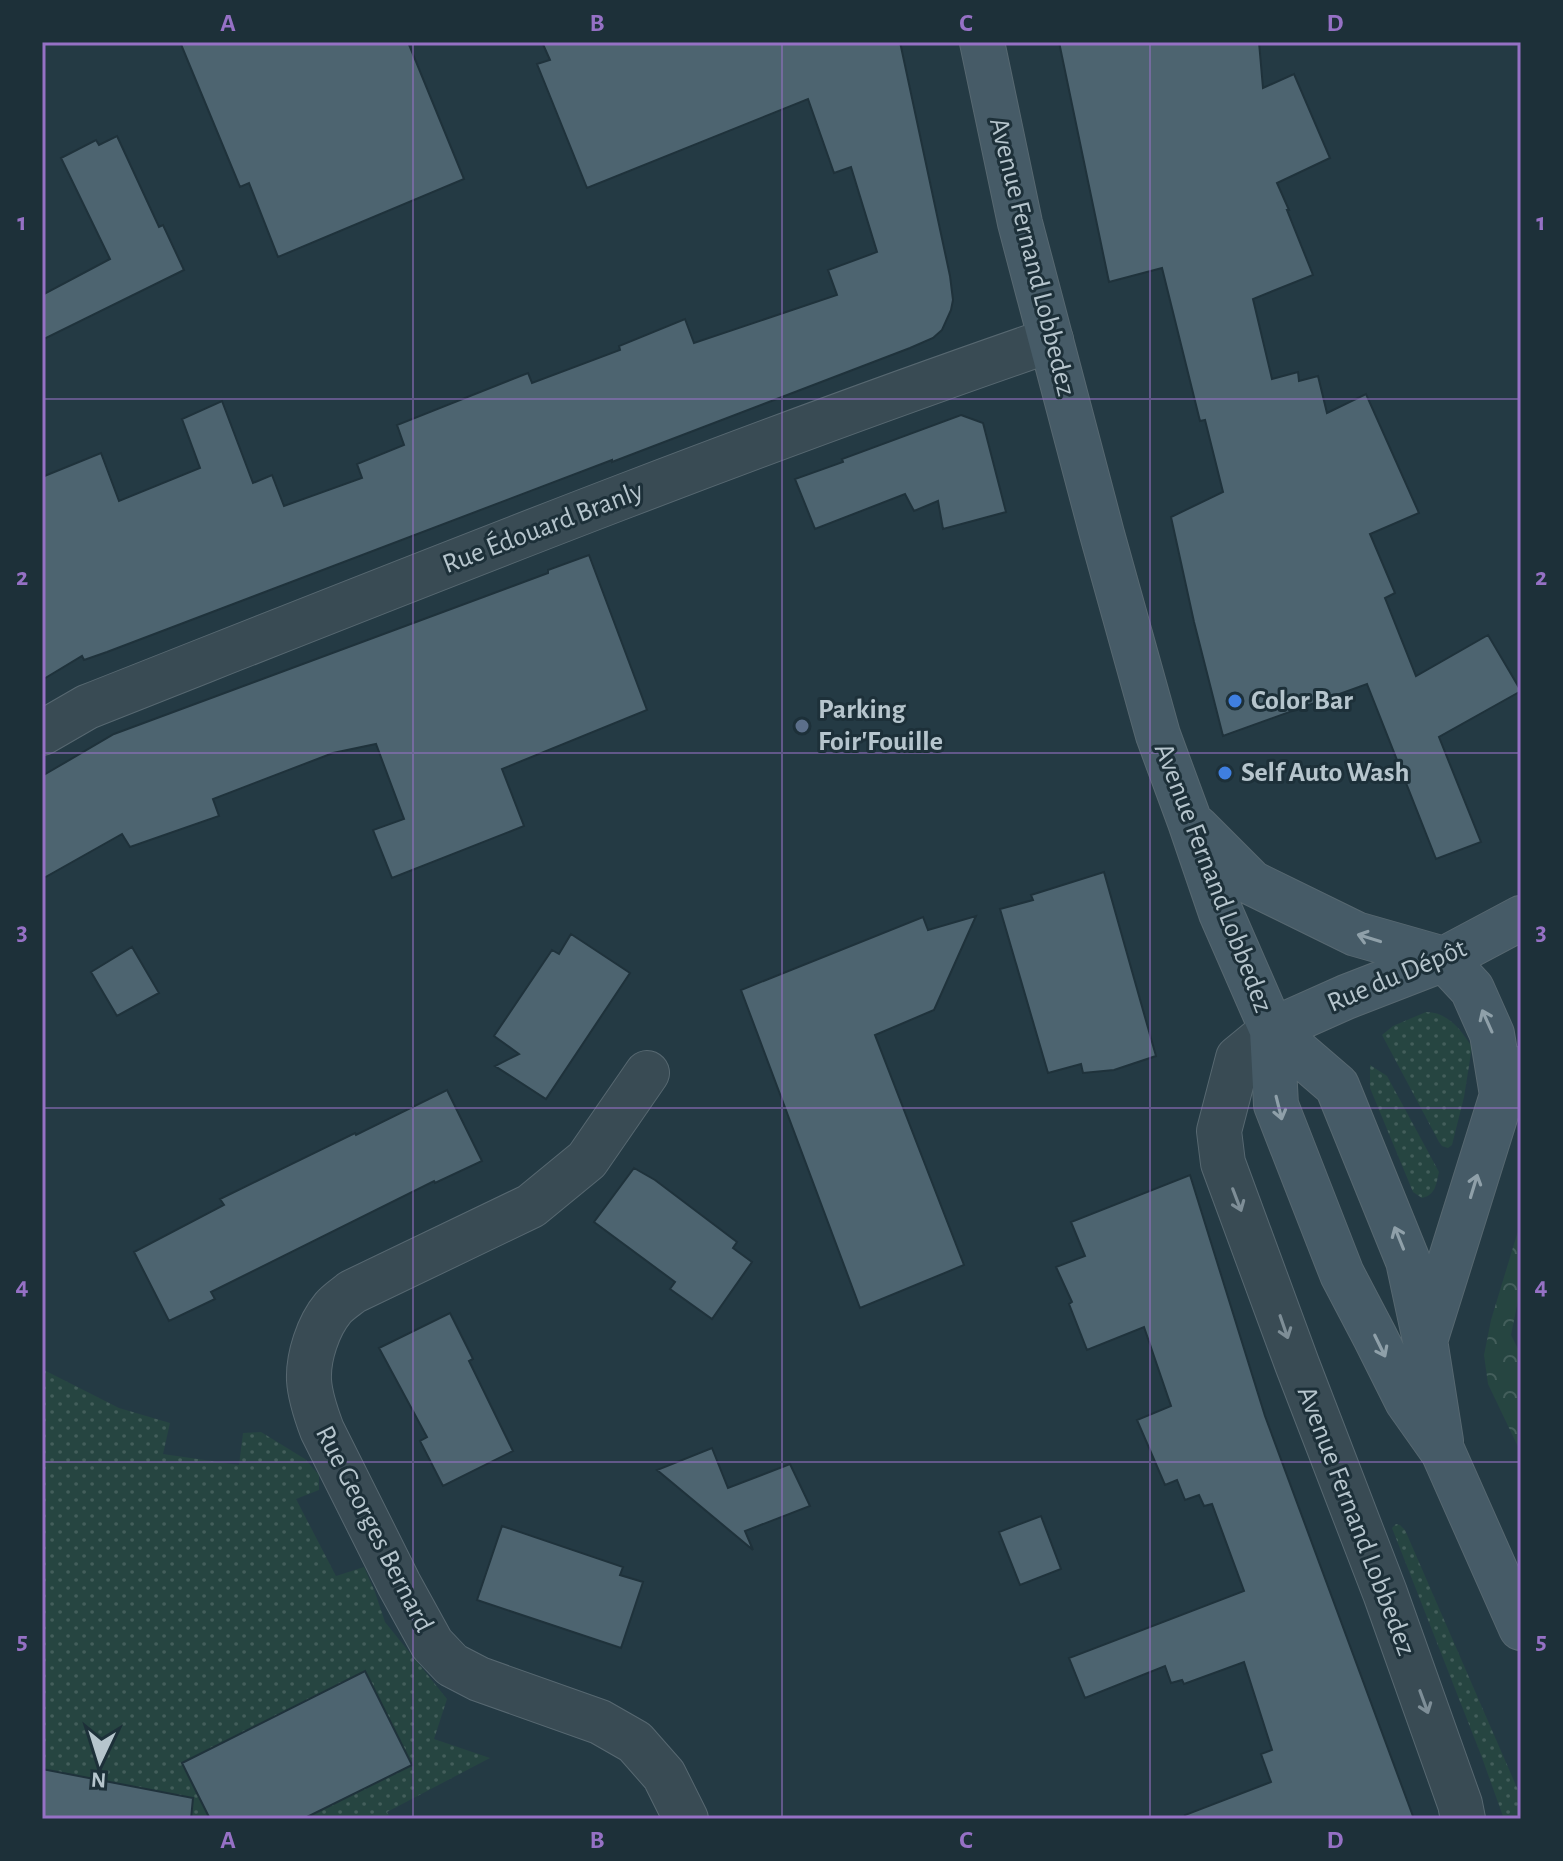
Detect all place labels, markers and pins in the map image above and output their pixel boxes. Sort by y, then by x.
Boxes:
place label: Color Bar [1251,687,1353,715]
marker: Color Bar [1226,692,1244,710]
place label: Parking Foir'Fouille [818,696,943,756]
marker: Parking Foir'Fouille [793,717,811,735]
place label: Self Auto Wash [1241,759,1409,787]
marker: Self Auto Wash [1216,764,1234,782]

